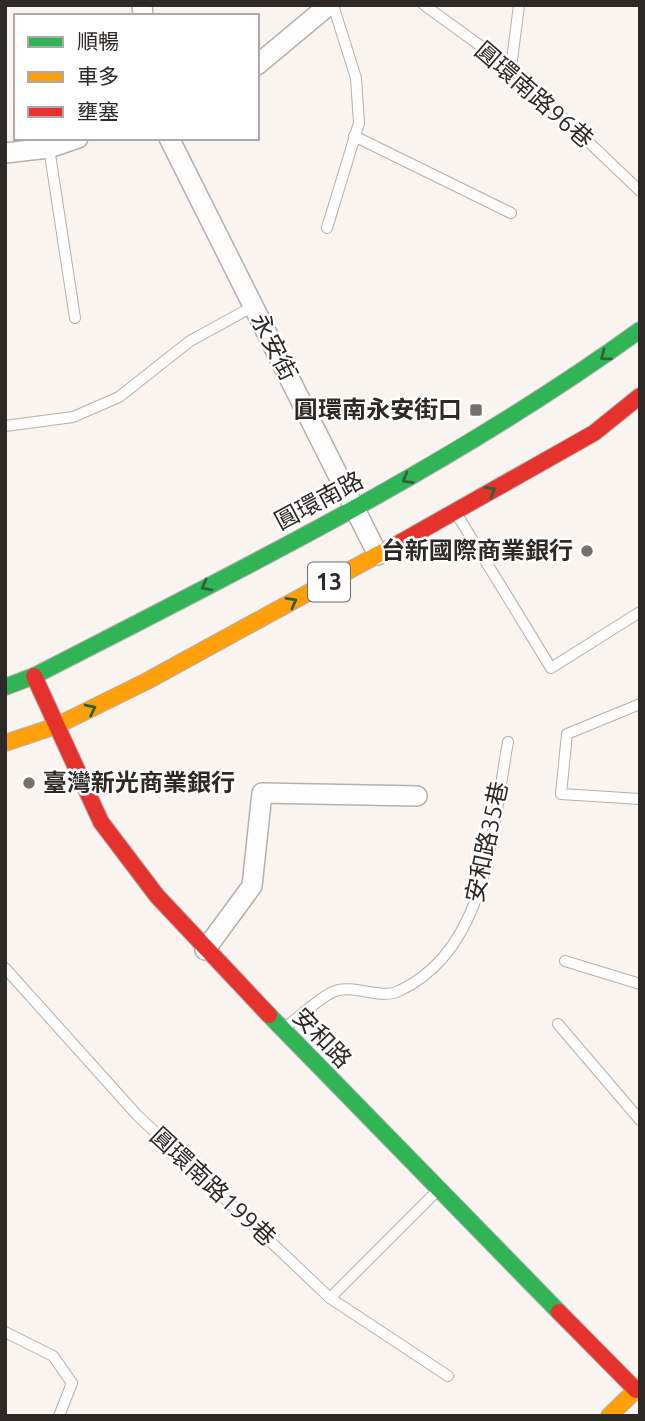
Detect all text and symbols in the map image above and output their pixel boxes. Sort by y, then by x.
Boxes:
legend [14,14,259,140]
text: 順暢 [77,29,119,53]
street label: 圓環南路96巷 [470,36,599,153]
text: 車多 [77,64,119,88]
text: 壅塞 [77,99,119,123]
street label: 永安街 [246,309,303,385]
one-way arrow [601,348,613,360]
place label: 圓環南永安街口 [294,396,462,423]
marker: 圓環南永安街口 [468,402,484,418]
street label: 圓環南路 [270,466,367,535]
one-way arrow [401,471,414,484]
one-way arrow [483,486,496,499]
place label: 台新國際商業銀行 [381,537,573,564]
marker: 台新國際商業銀行 [579,543,595,559]
road number: 13 [308,562,350,602]
one-way arrow [201,578,213,592]
one-way arrow [285,597,297,610]
one-way arrow [84,703,96,717]
place label: 臺灣新光商業銀行 [43,769,235,796]
marker: 臺灣新光商業銀行 [21,775,37,791]
street label: 安和路35巷 [461,779,513,905]
street label: 安和路 [288,1002,357,1073]
street label: 圓環南路199巷 [145,1122,281,1251]

